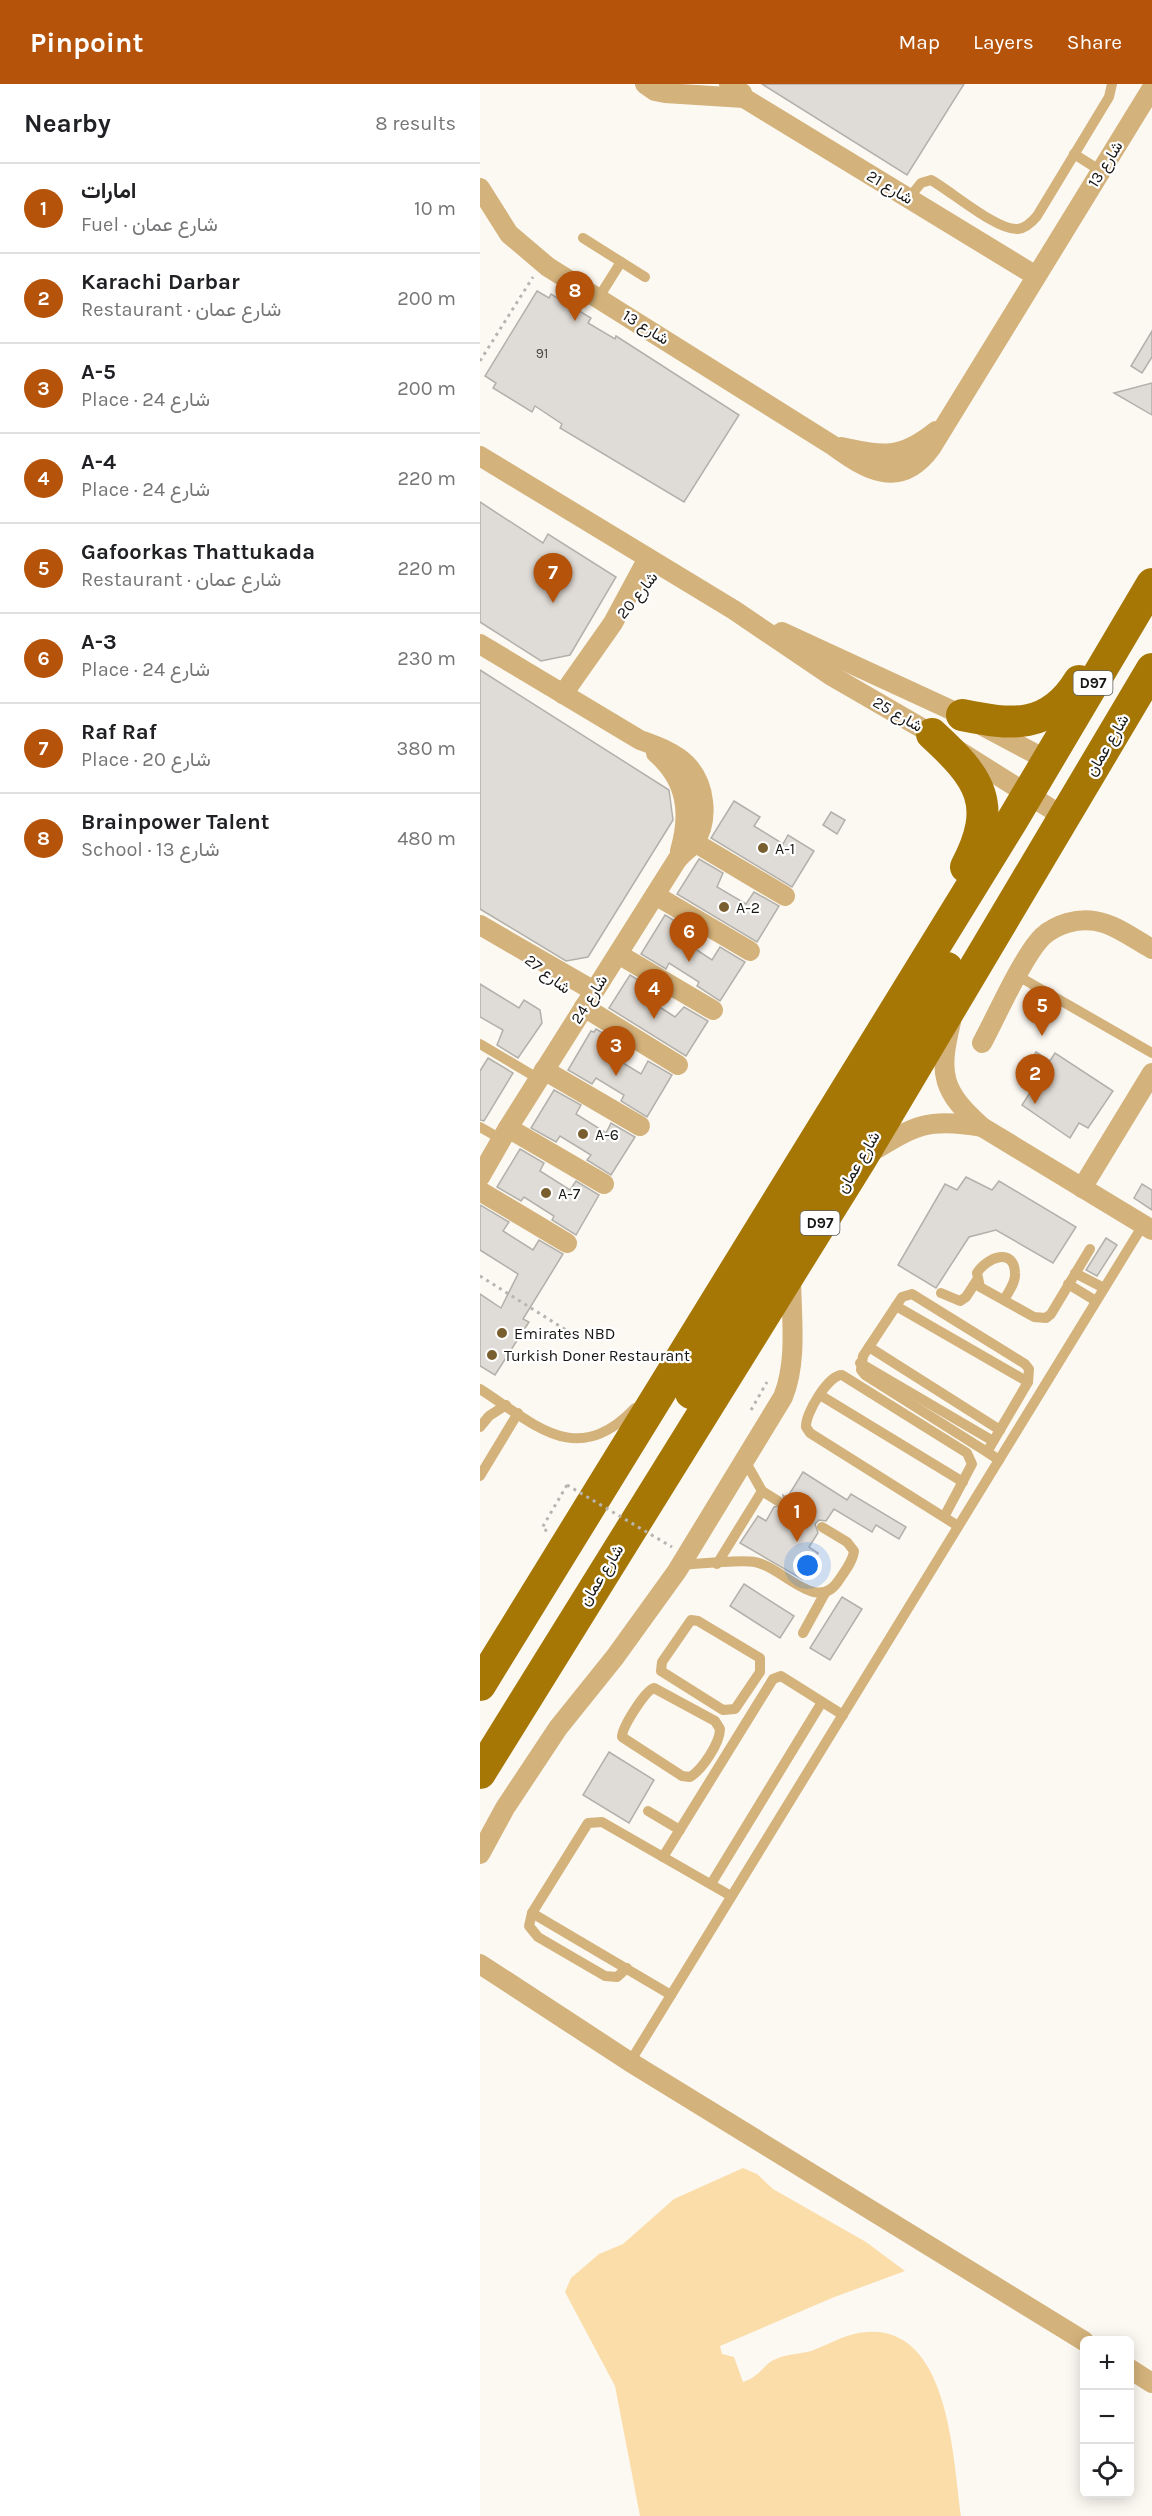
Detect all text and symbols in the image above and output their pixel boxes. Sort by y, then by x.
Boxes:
text: Pinpoint [30,26,143,59]
text: Map [898,30,940,54]
text: Layers [973,30,1034,54]
text: Share [1067,30,1122,54]
text: Nearby [24,108,111,139]
text: 8 results [375,112,456,135]
street label: شارع 13 [1084,137,1128,192]
street label: شارع 21 [862,166,917,210]
text: امارات [81,178,137,204]
text: 1 [40,197,47,220]
text: 10 m [414,197,456,220]
text: Fuel · شارع عمان [81,213,218,236]
text: Karachi Darbar [81,269,240,295]
pin: 8 [556,272,595,321]
text: 2 [37,287,50,310]
text: 200 m [397,287,456,310]
text: Restaurant · شارع عمان [81,298,281,321]
street label: شارع 13 [618,306,673,350]
house number: 91 [536,345,548,362]
text: A-5 [81,359,116,385]
text: 3 [37,377,50,400]
text: 200 m [397,377,456,400]
text: Place · شارع 24 [81,388,210,411]
text: A-4 [81,449,116,475]
text: 4 [38,467,49,490]
text: 220 m [397,467,456,490]
text: Place · شارع 24 [81,478,210,501]
text: Gafoorkas Thattukada [81,539,315,565]
pin: 7 [534,554,572,603]
text: 5 [38,557,49,580]
text: 220 m [397,557,456,580]
text: Restaurant · شارع عمان [81,568,281,591]
street label: شارع 20 [612,568,663,624]
text: A-3 [81,629,117,655]
text: 6 [37,647,50,670]
text: 230 m [397,647,456,670]
text: Place · شارع 24 [81,658,210,681]
road number: D97 [1074,671,1112,695]
street label: شارع 25 [869,692,926,738]
street label: شارع عمان [1081,711,1135,780]
text: Raf Raf [81,719,157,745]
text: 7 [39,737,48,760]
text: 380 m [397,737,456,760]
text: Place · شارع 20 [81,748,211,771]
text: Brainpower Talent [81,809,269,835]
text: 8 [37,827,50,850]
text: 480 m [397,827,456,850]
text: School · شارع 13 [81,838,219,861]
place label: A-1 [775,839,795,858]
marker: A-1 [756,841,770,855]
place label: A-2 [736,898,760,917]
marker: A-2 [717,900,731,914]
pin: 6 [670,912,708,962]
street label: شارع 27 [520,950,575,999]
pin: 4 [634,970,674,1019]
street label: شارع 24 [567,971,613,1028]
pin: 5 [1022,986,1062,1036]
pin: 3 [596,1026,636,1076]
pin: 2 [1016,1054,1054,1104]
place label: A-6 [595,1125,619,1144]
marker: A-6 [576,1127,590,1141]
street label: شارع عمان [832,1128,886,1197]
place label: A-7 [558,1184,581,1203]
marker: A-7 [539,1186,553,1200]
road number: D97 [800,1211,840,1235]
place label: Emirates NBD [514,1324,615,1343]
marker: Emirates NBD [495,1326,509,1340]
place label: Turkish Doner Restaurant [504,1346,690,1365]
marker: Turkish Doner Restaurant [485,1348,499,1362]
pin: 1 [778,1492,816,1542]
street label: شارع عمان [575,1541,629,1610]
your location [793,1551,822,1580]
map controls [1080,2336,1134,2498]
button: + [1080,2336,1134,2390]
button: − [1080,2390,1134,2444]
button: locate [1080,2444,1134,2498]

